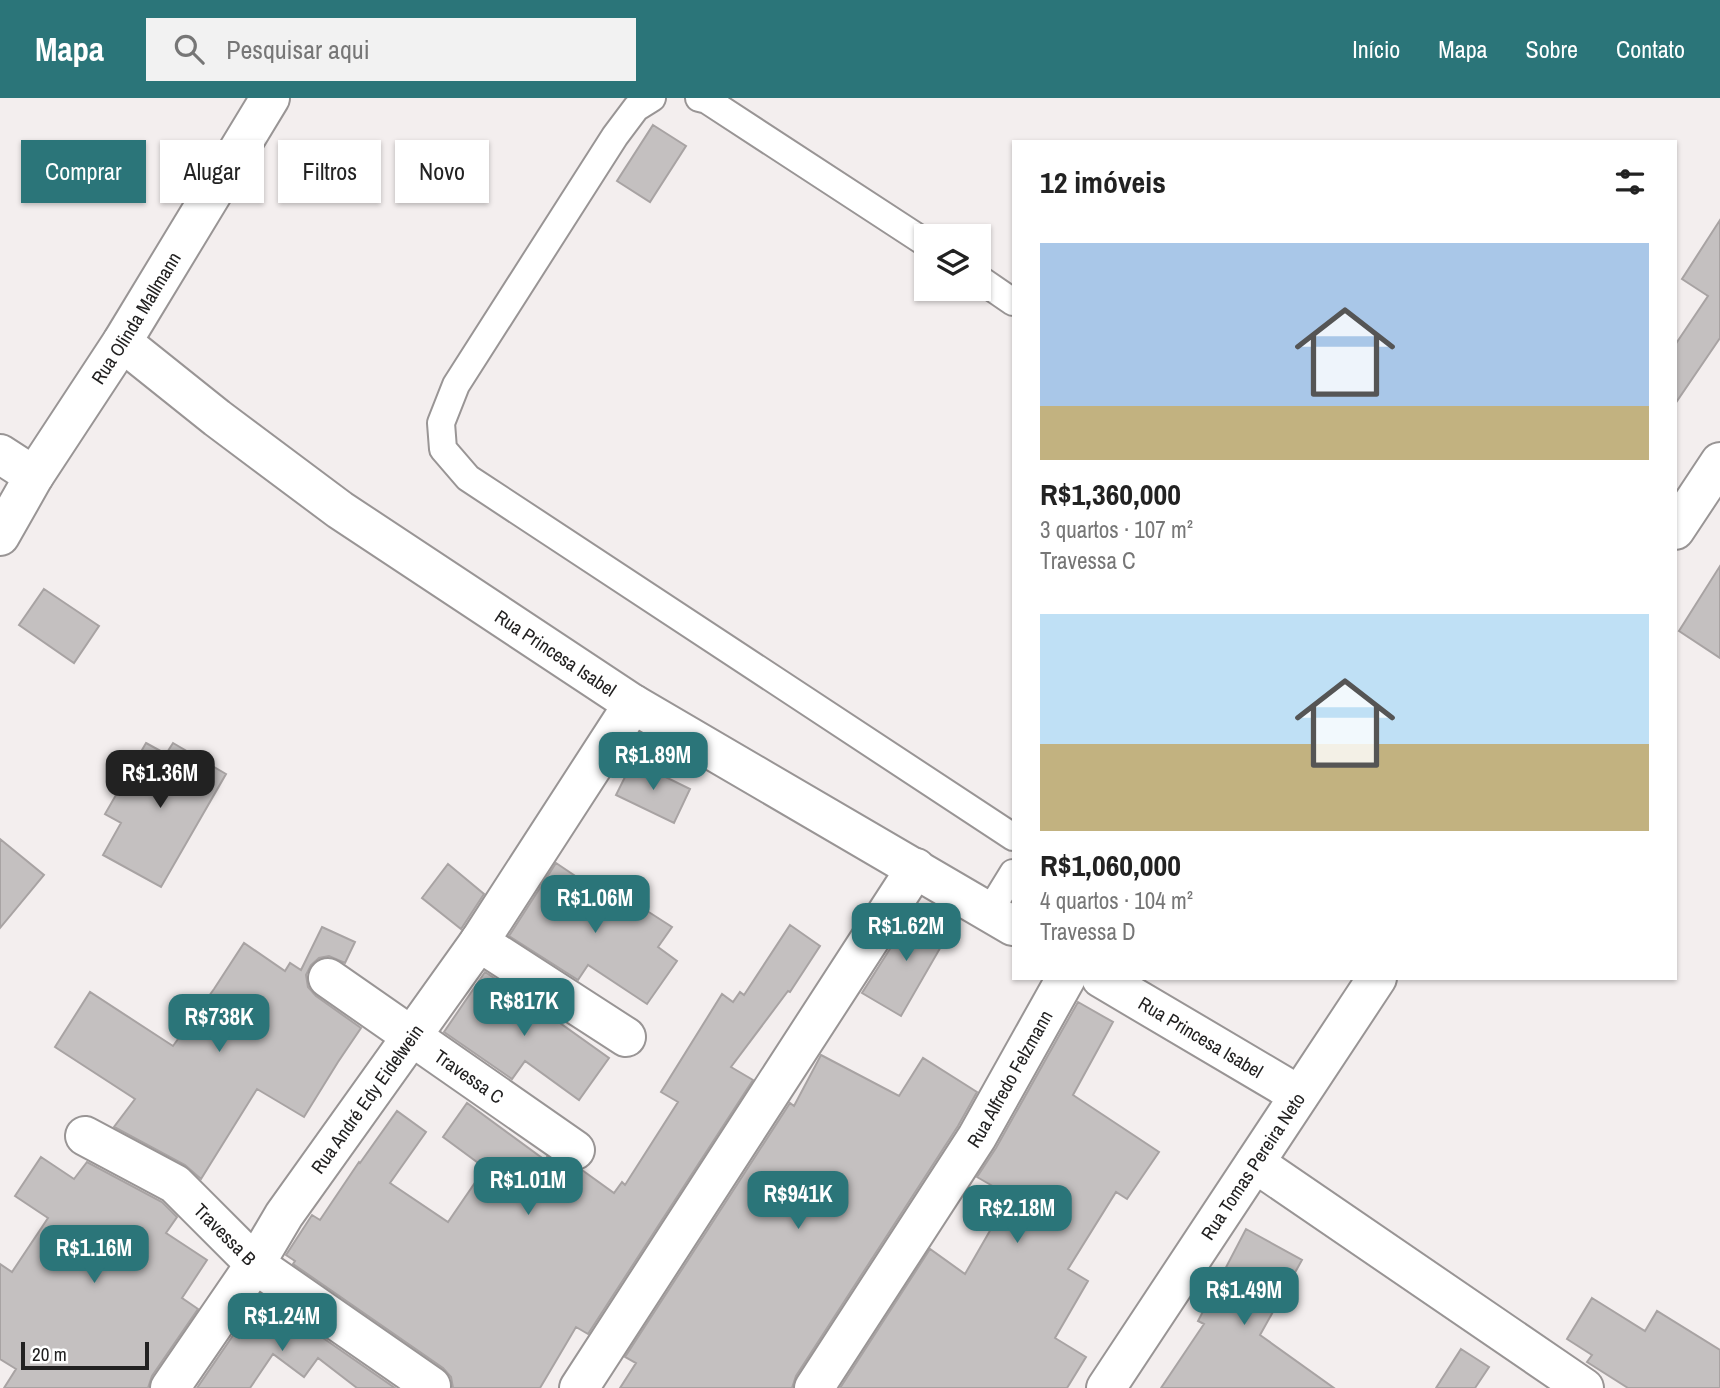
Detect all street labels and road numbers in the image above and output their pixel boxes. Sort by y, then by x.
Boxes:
street label: Rua Olinda Mallmann [85,247,187,389]
street label: Rua Princesa Isabel [490,603,621,702]
street label: Rua Princesa Isabel [1134,990,1268,1084]
street label: Rua Alfredo Felzmann [961,1005,1058,1153]
street label: Rua André Edy Eidelwein [305,1019,429,1179]
street label: Travessa C [429,1043,509,1110]
street label: Rua Tomas Pereira Neto [1195,1087,1311,1245]
street label: Travessa B [188,1197,262,1271]

